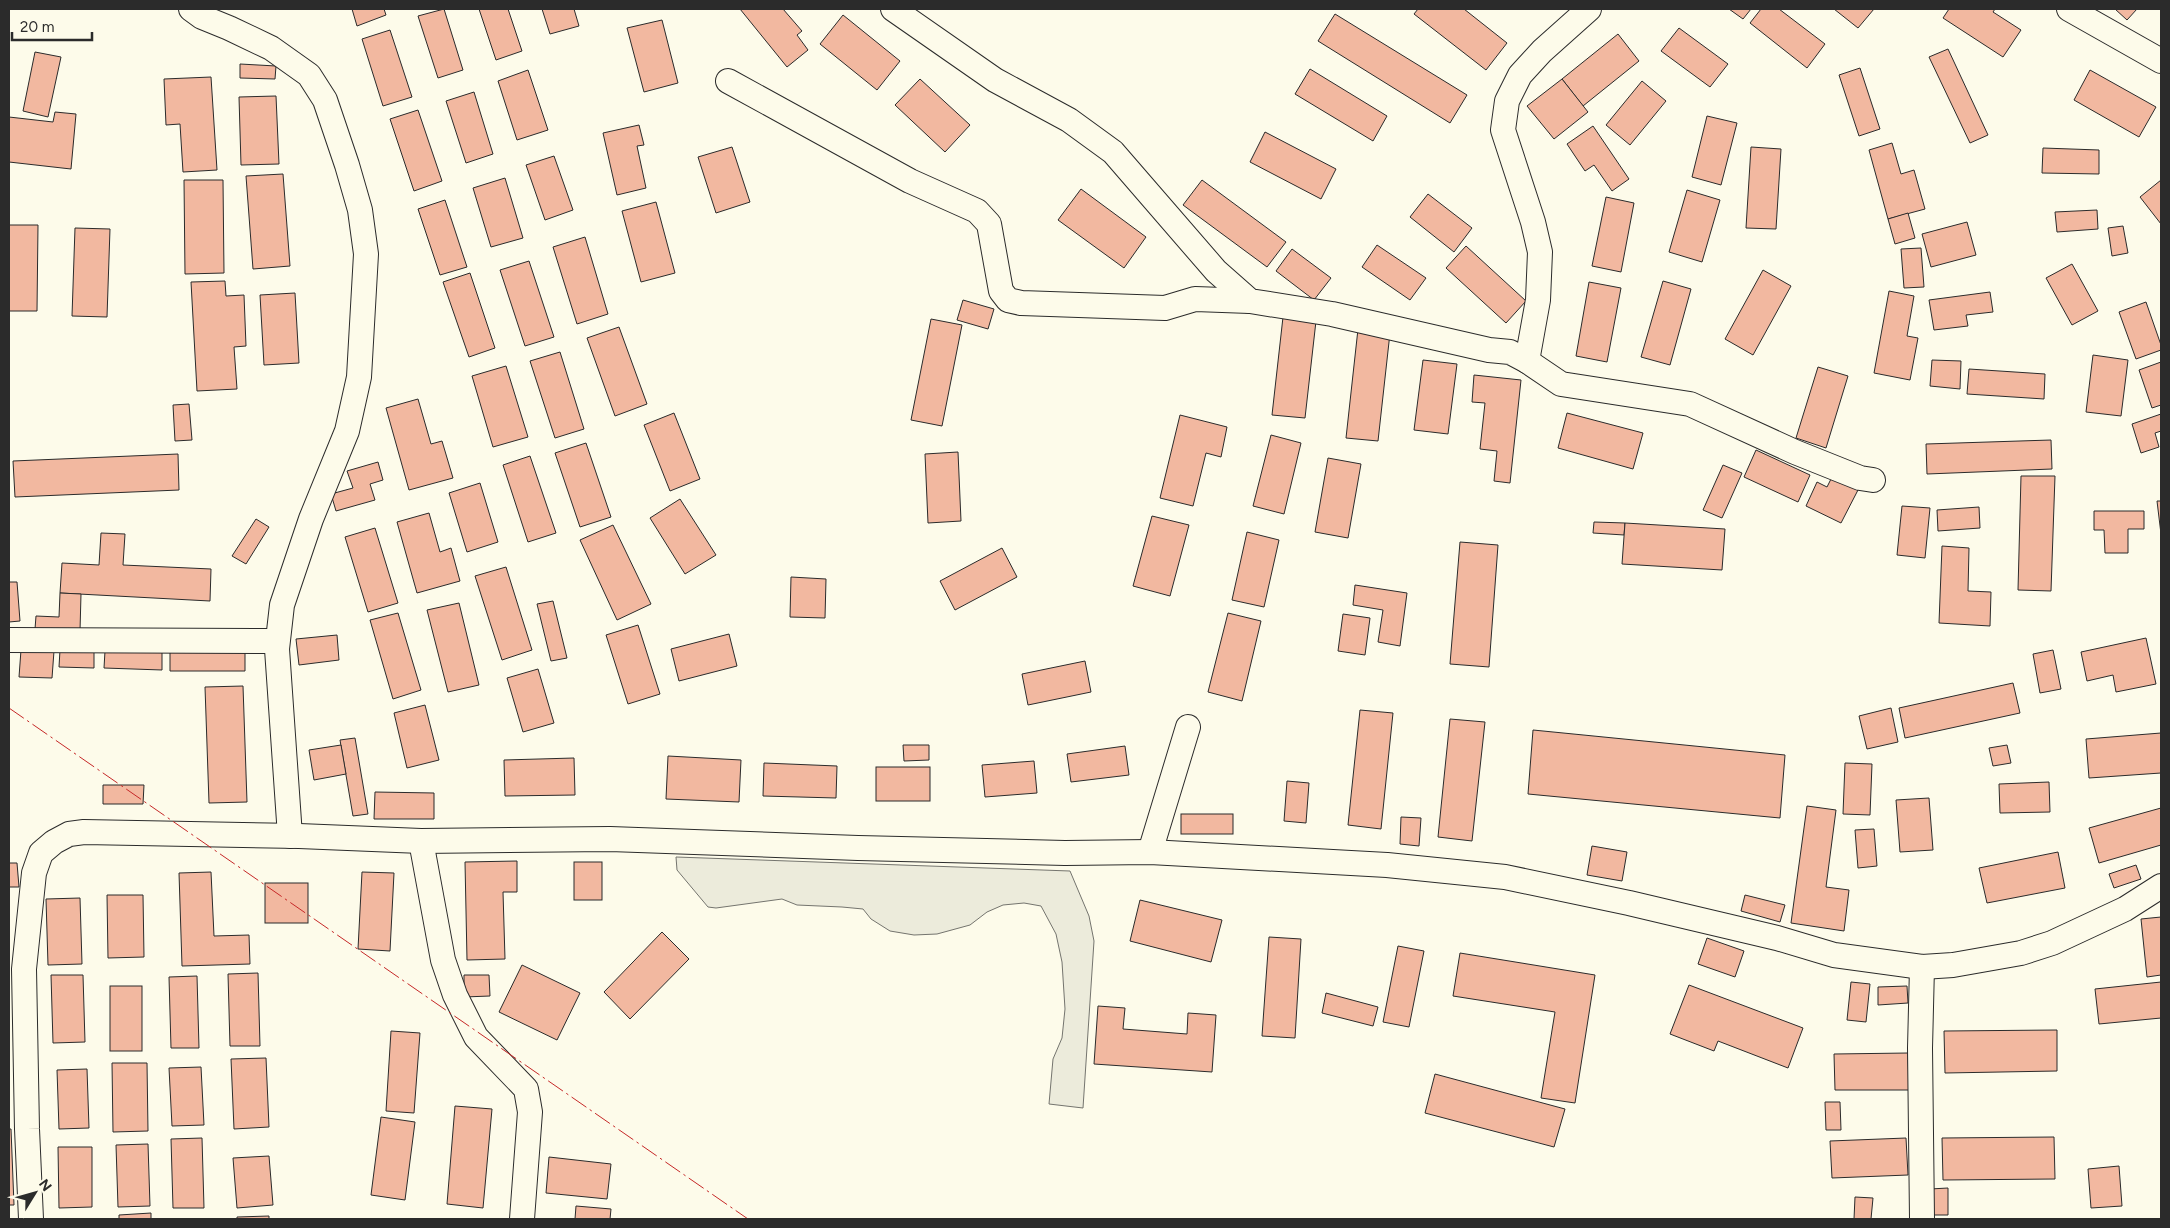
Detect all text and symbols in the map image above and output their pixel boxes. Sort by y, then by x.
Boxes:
scale bar [12,10,92,42]
text: 20 m [20,18,54,36]
north arrow [10,1168,60,1218]
text: N [35,1176,55,1195]

